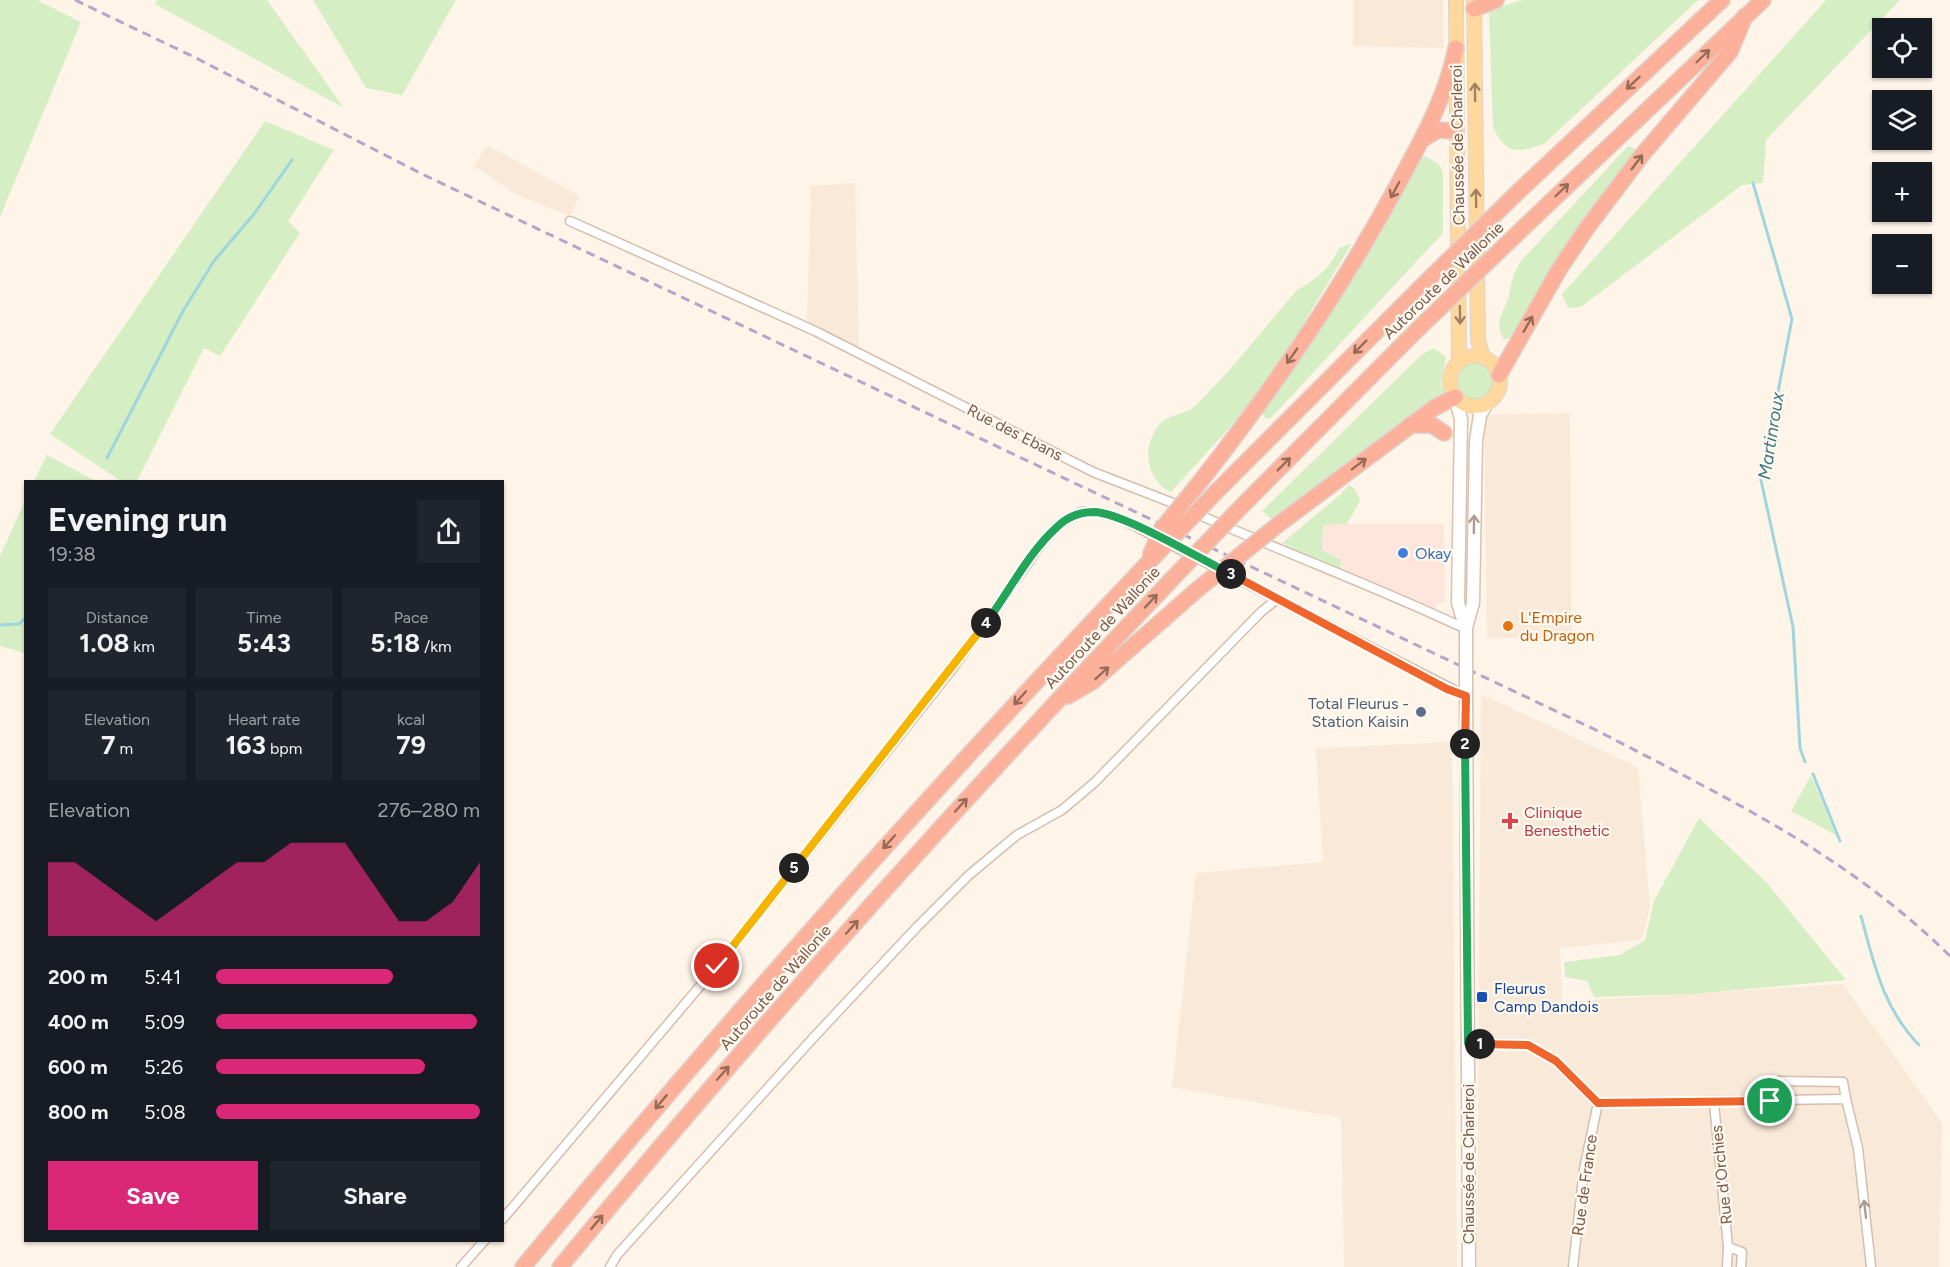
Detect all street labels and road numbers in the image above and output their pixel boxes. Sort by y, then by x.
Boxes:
street label: Chaussée de Charleroi [1447,65,1468,225]
street label: Autoroute de Wallonie [1379,218,1508,343]
street label: Rue des Ebans [964,400,1066,465]
street label: Autoroute de Wallonie [1041,562,1164,692]
street label: Autoroute de Wallonie [716,921,835,1054]
street label: Chaussée de Charleroi [1459,1084,1478,1244]
street label: Rue d'Orchies [1707,1124,1736,1225]
street label: Rue de France [1568,1133,1601,1237]

